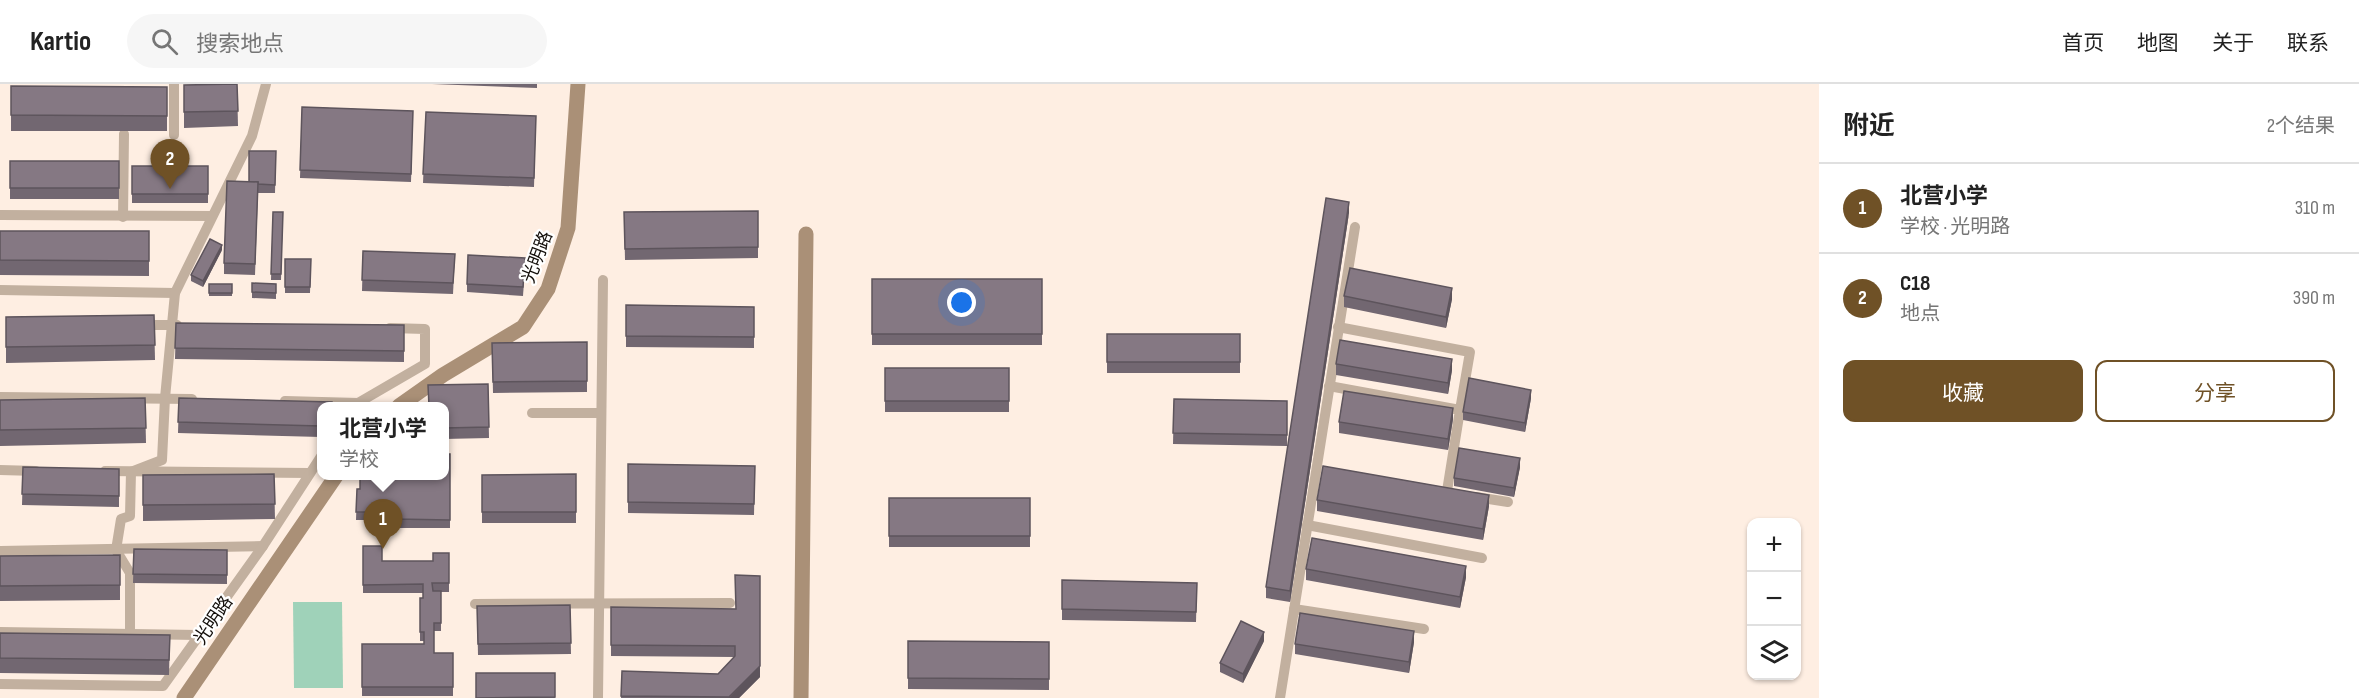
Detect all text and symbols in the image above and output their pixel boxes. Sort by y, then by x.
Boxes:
search box [127,14,547,68]
text: Kartio [30,25,91,58]
icon: search [148,25,181,58]
text: 搜索地点 [196,31,284,58]
text: 首页 [2062,31,2104,56]
text: 地图 [2137,31,2179,56]
text: 关于 [2212,31,2254,56]
text: 联系 [2287,31,2329,56]
text: 附近 [1843,111,1895,142]
text: 2个结果 [2267,114,2335,138]
pin: 2 [150,140,190,189]
text: 北营小学 [1900,183,1988,210]
text: 1 [1859,196,1866,220]
text: 310 m [2295,196,2335,220]
text: 学校 · 光明路 [1900,215,2010,239]
street label: 光明路 [518,228,557,286]
text: C18 [1900,270,1930,297]
text: 2 [1858,286,1867,310]
text: 390 m [2293,286,2335,310]
your location [947,288,976,317]
text: 地点 [1900,302,1940,326]
button: 收藏 [1843,360,2083,422]
button: 分享 [2095,360,2335,422]
popup [317,402,449,480]
text: 北营小学 [339,416,427,443]
text: 学校 [339,448,379,472]
pin: 1 [364,500,403,549]
map controls [1747,518,1801,680]
button: + [1747,518,1801,572]
button: − [1747,572,1801,626]
street label: 光明路 [190,592,237,649]
button: layers [1747,626,1801,680]

